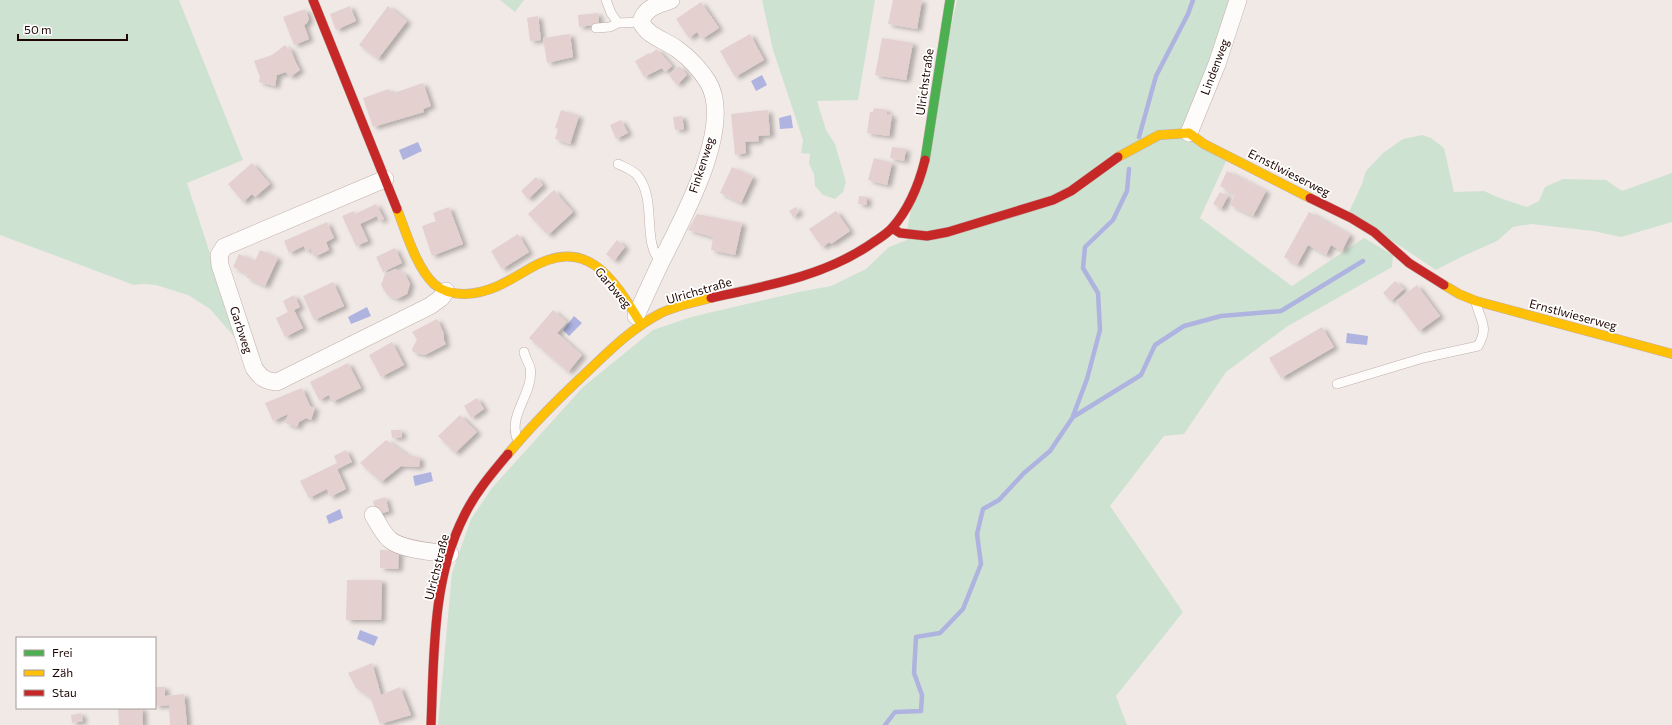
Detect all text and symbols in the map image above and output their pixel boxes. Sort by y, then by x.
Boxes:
scale bar [18,16,127,42]
text: 50 m [24,22,52,36]
street label: Lindenweg [1197,36,1231,97]
street label: Ulrichstraße [912,48,936,116]
street label: Finkenweg [685,134,717,195]
street label: Ernstlwieserweg [1246,145,1333,199]
street label: Garbweg [593,264,635,311]
street label: Ulrichstraße [664,274,733,306]
street label: Ernstlwieserweg [1528,296,1619,333]
street label: Garbweg [228,304,256,356]
street label: Ulrichstraße [421,532,451,601]
legend [16,637,156,709]
text: Frei [52,645,73,659]
text: Zäh [52,665,73,679]
text: Stau [52,685,77,699]

